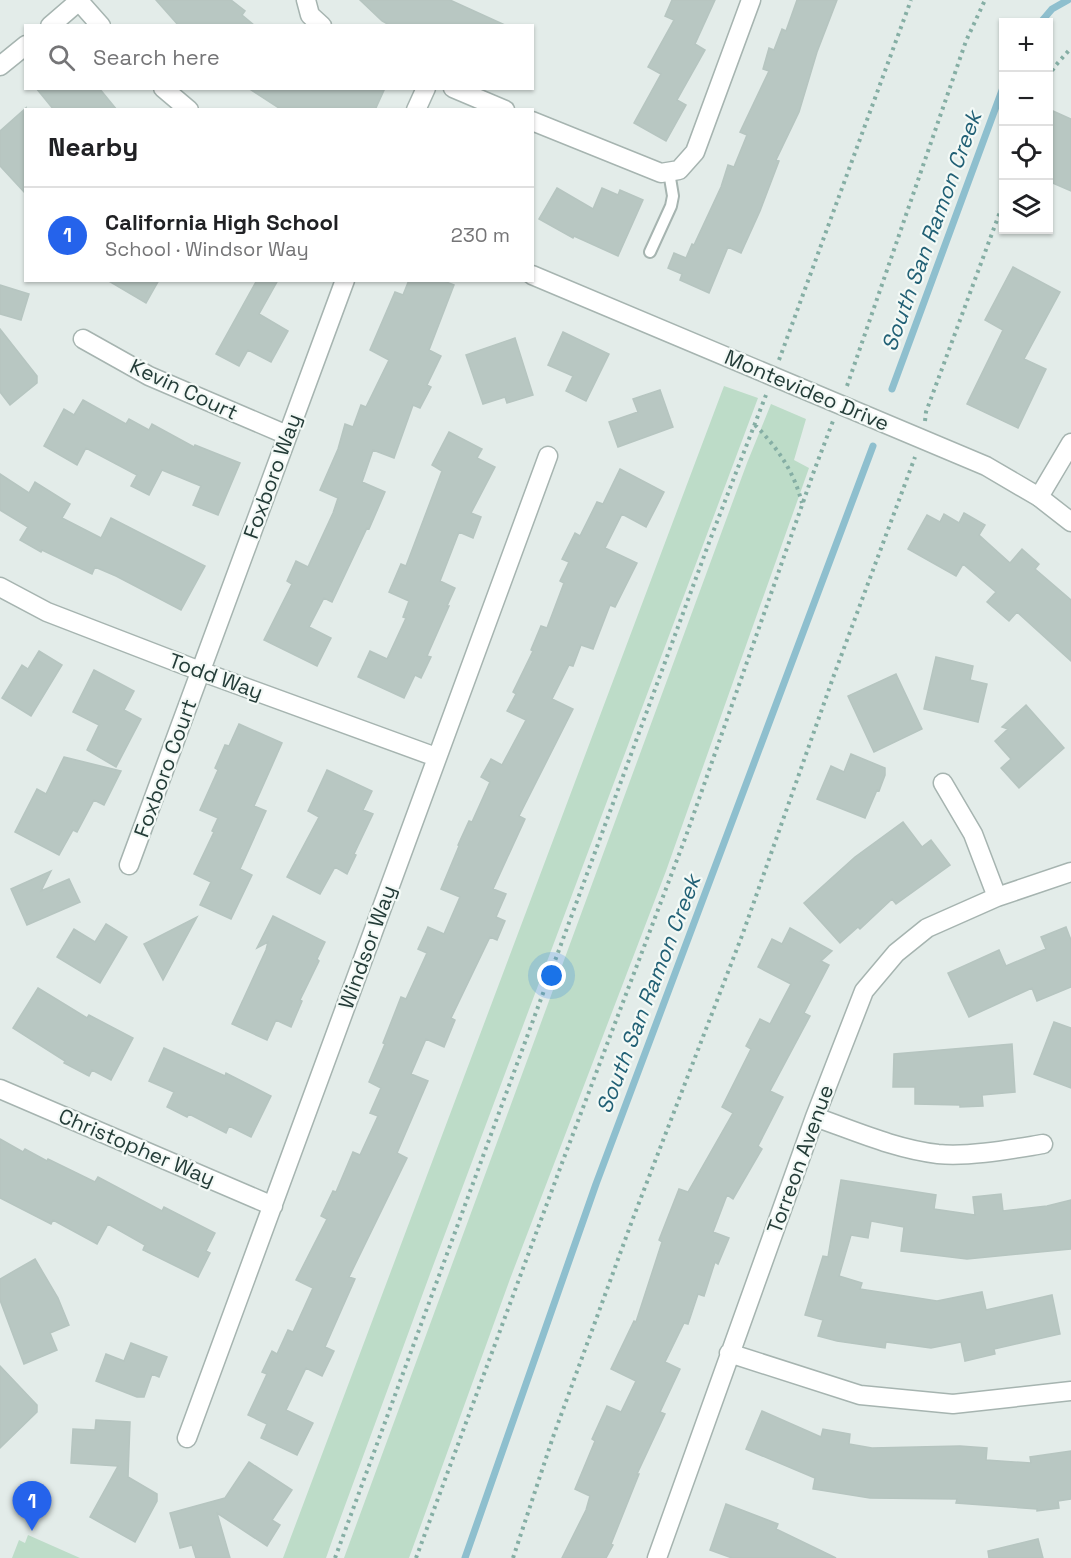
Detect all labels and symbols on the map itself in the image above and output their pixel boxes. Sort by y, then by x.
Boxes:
water label: South San Ramon Creek [875,105,988,355]
street label: Montevideo Drive [721,343,893,437]
street label: Kevin Court [126,352,242,426]
street label: Foxboro Way [237,410,307,542]
street label: Todd Way [165,646,267,706]
street label: Foxboro Court [127,695,203,841]
water label: South San Ramon Creek [590,869,707,1117]
street label: Windsor Way [332,881,402,1013]
your location [537,961,566,990]
street label: Torreon Avenue [761,1081,839,1237]
street label: Christopher Way [55,1102,219,1192]
pin: 1 [12,1482,51,1531]

